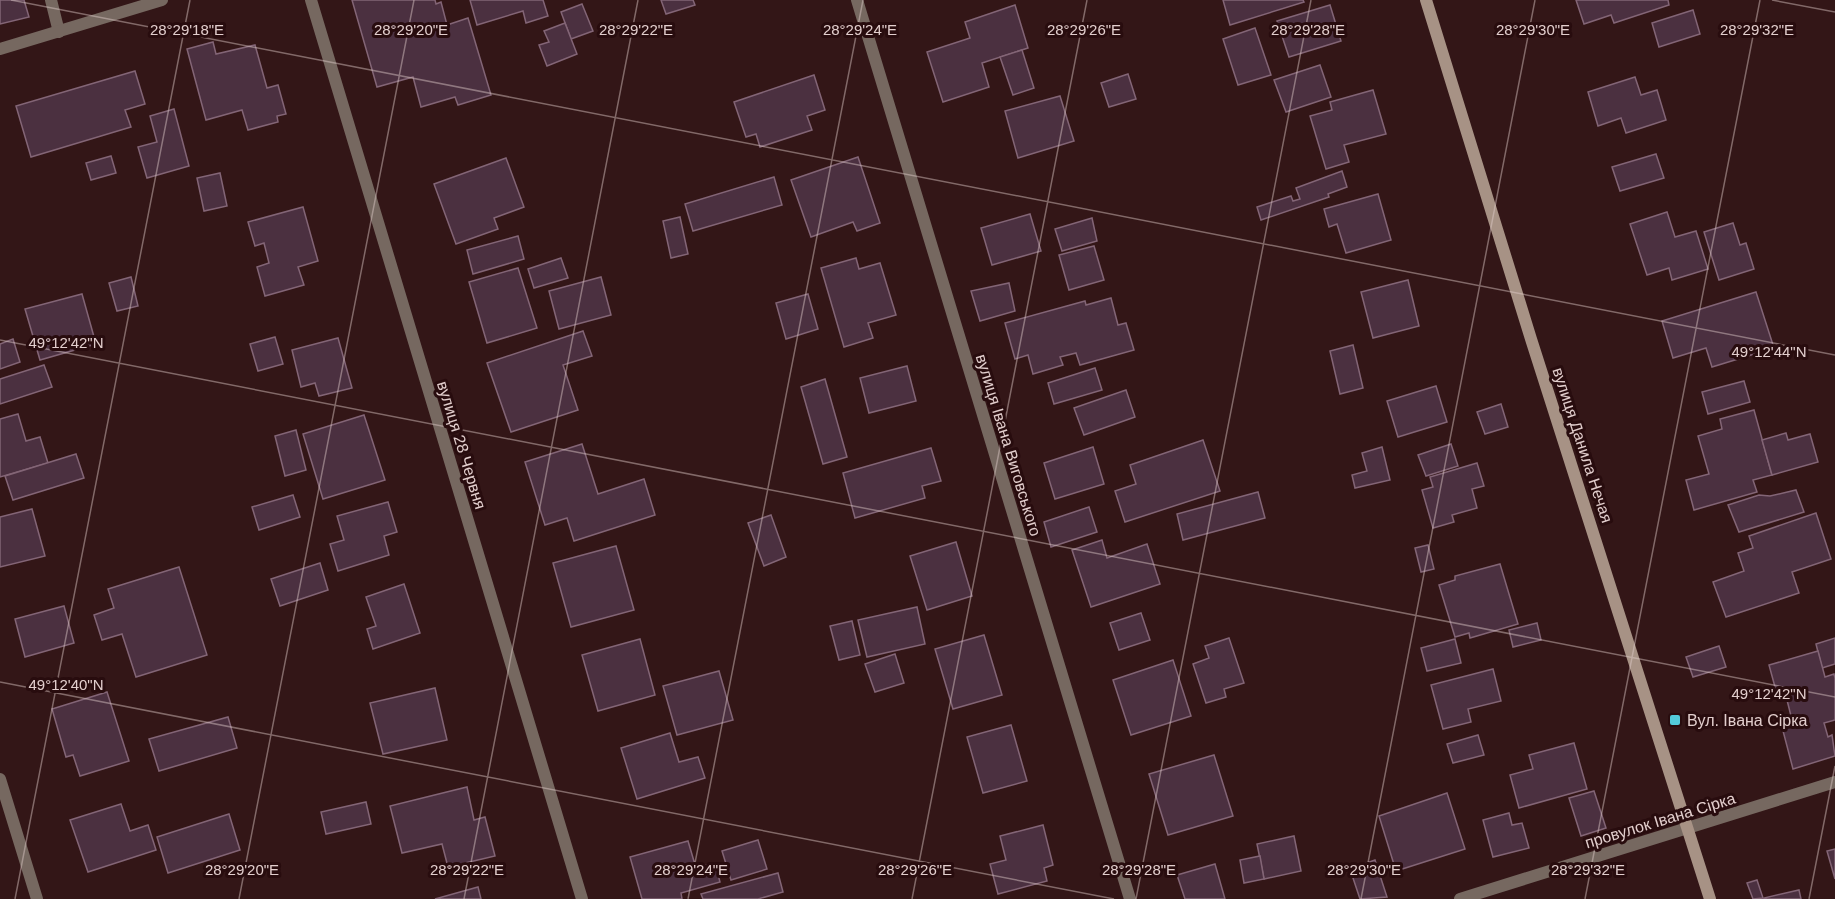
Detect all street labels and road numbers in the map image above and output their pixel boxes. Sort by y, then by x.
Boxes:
street label: вулиця Івана Виговського [973,352,1044,538]
street label: вулиця Данила Нечая [1549,365,1616,525]
street label: вулиця 28 Червня [434,379,489,511]
street label: провулок Івана Сірка [1583,789,1737,851]

